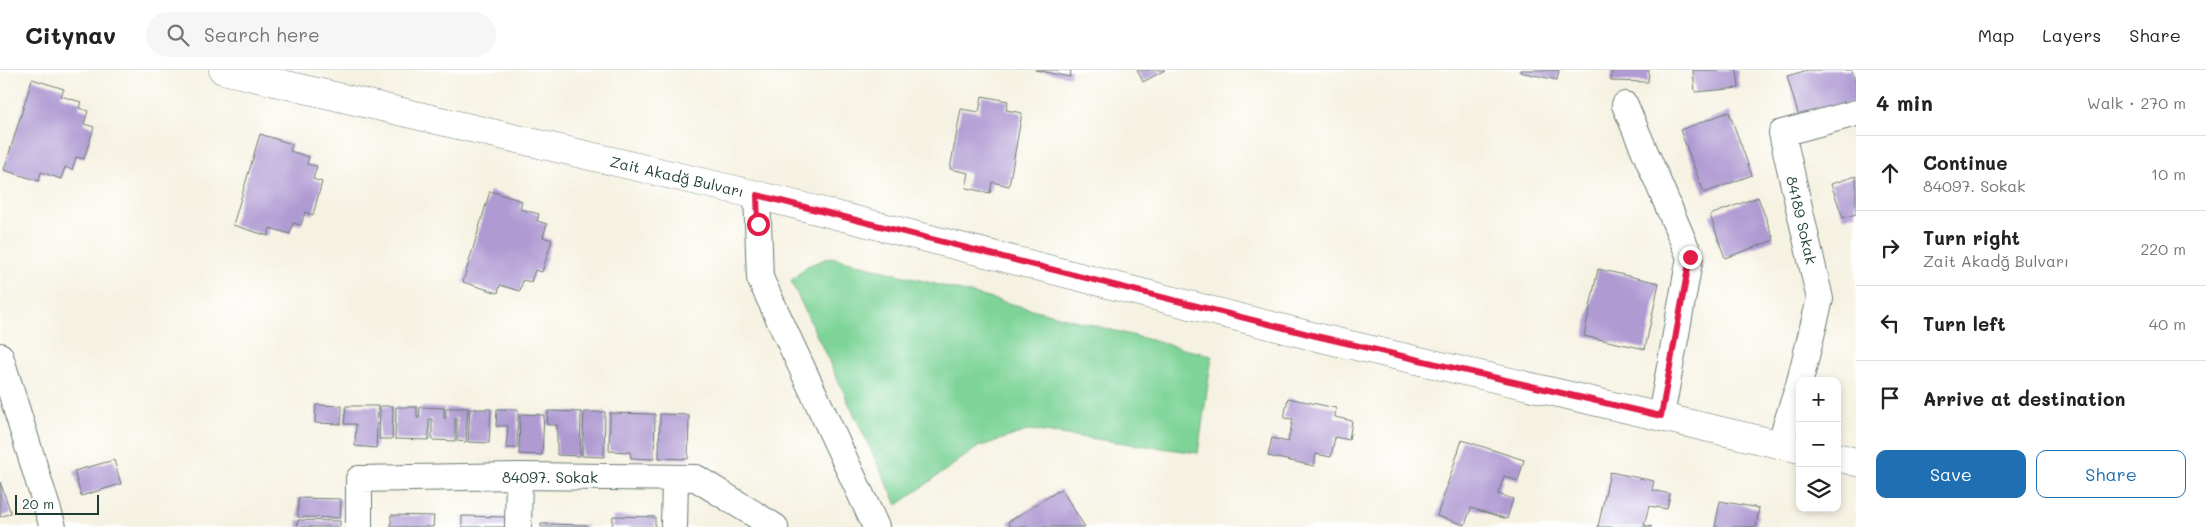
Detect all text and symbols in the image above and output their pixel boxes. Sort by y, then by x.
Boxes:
search box [146,12,496,57]
text: Citynav [25,19,116,50]
icon: search [164,21,192,49]
text: Search here [204,22,320,47]
text: Map [1978,23,2014,47]
text: Layers [2042,23,2101,47]
text: Share [2129,23,2181,47]
text: 4 min [1876,89,1933,116]
text: Walk · 270 m [2087,92,2186,113]
text: Continue [1923,150,2008,175]
street label: Zait Akadğ Bulvarı [608,151,746,201]
icon: ahead [1876,159,1904,187]
text: 10 m [2151,163,2186,184]
street label: 84189 Sokak [1782,174,1822,266]
text: 84097. Sokak [1923,175,2026,196]
route start [747,213,770,236]
text: Turn right [1923,225,2020,250]
icon: right [1876,234,1904,262]
text: 220 m [2140,238,2186,259]
route end [1679,246,1702,269]
text: Zait Akadğ Bulvarı [1923,250,2069,271]
icon: left [1876,309,1904,337]
text: Turn left [1923,311,2006,336]
text: 40 m [2149,313,2186,334]
map controls [1796,377,1841,512]
button: + [1796,377,1841,422]
icon: arrive [1876,384,1904,412]
text: Arrive at destination [1923,386,2126,411]
button: − [1796,422,1841,467]
button: Save [1876,450,2026,498]
button: Share [2036,450,2186,498]
street label: 84097. Sokak [502,467,598,487]
button: layers [1796,467,1841,512]
scale bar [15,492,99,515]
text: 20 m [22,494,54,513]

